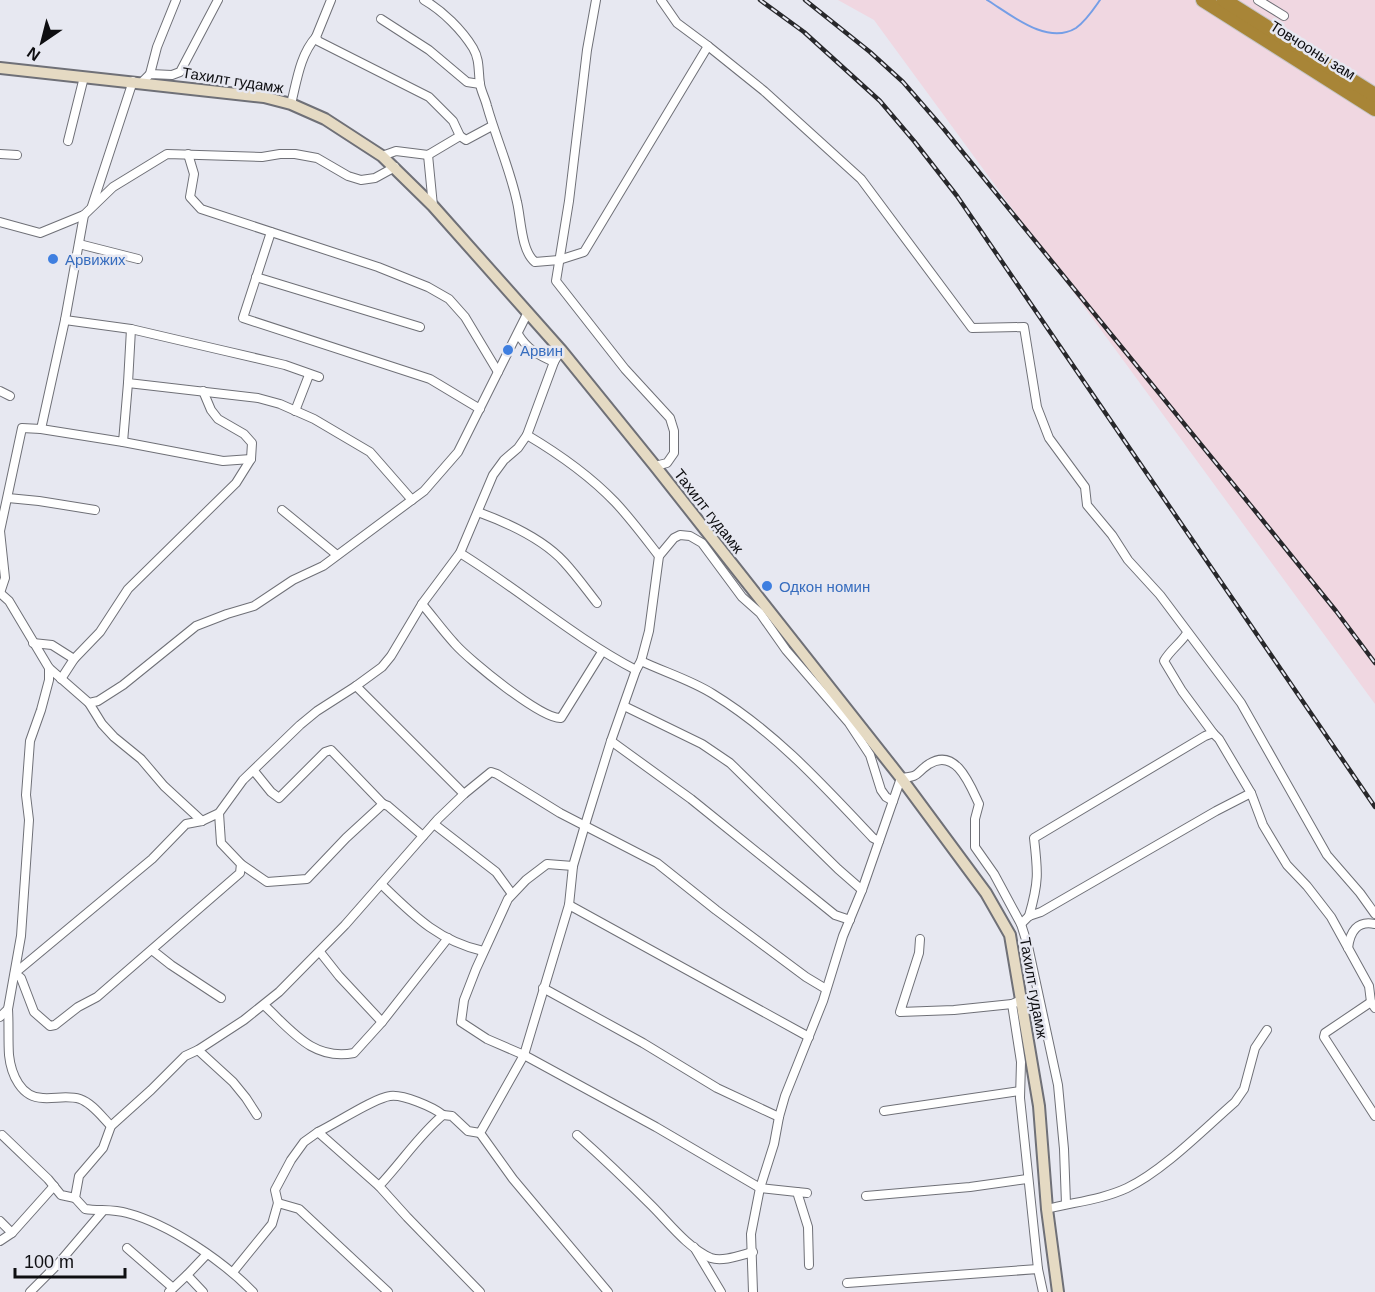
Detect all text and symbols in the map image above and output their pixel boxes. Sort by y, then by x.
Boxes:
north arrow [12,12,72,72]
street label: Товчооны зам [1267,17,1359,83]
text: N [24,44,43,64]
street label: Тахилт гудамж [181,64,285,96]
place label: Арвижих [65,251,126,268]
marker: Арвижих [46,252,60,266]
place label: Арвин [520,342,563,359]
marker: Арвин [501,343,515,357]
street label: Тахилт гудамж [671,465,747,557]
place label: Одкон номин [779,578,870,595]
marker: Одкон номин [760,579,774,593]
street label: Тахилт гудамж [1017,936,1051,1040]
scale bar [15,1241,124,1279]
text: 100 m [24,1252,74,1272]

